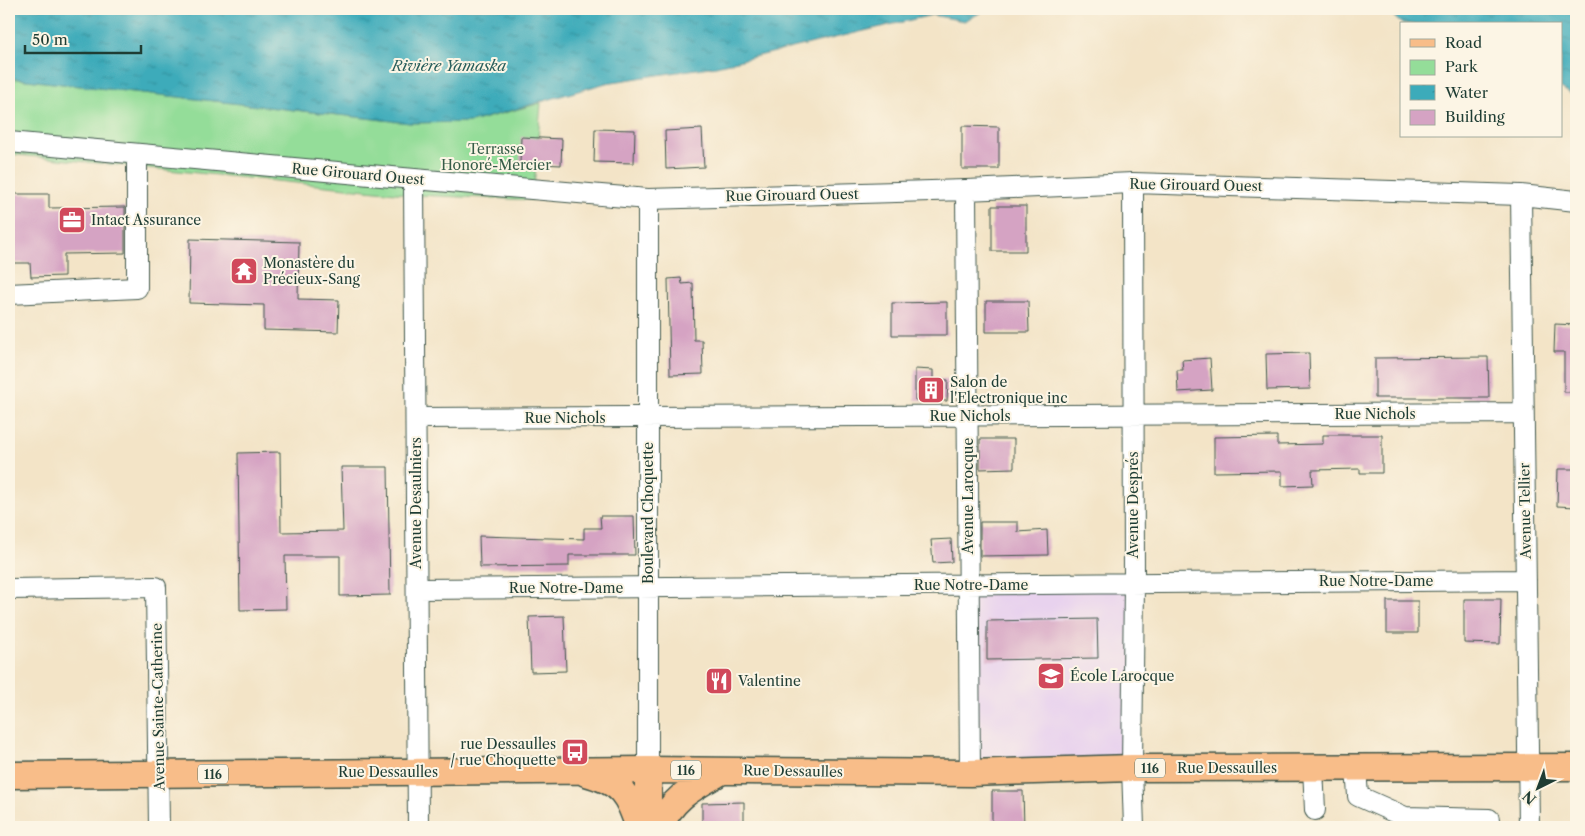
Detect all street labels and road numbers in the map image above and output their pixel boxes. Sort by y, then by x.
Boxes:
street label: Rue Girouard Ouest [291,159,425,189]
street label: Rue Girouard Ouest [1129,175,1263,195]
street label: Rue Girouard Ouest [725,185,859,205]
street label: Rue Nichols [1334,405,1416,423]
street label: Rue Nichols [929,407,1011,425]
street label: Rue Nichols [524,409,606,427]
street label: Avenue Desaulniers [407,437,425,570]
street label: Avenue Larocque [959,438,977,555]
street label: Boulevard Choquette [639,442,657,584]
street label: Avenue Després [1124,451,1142,560]
street label: Avenue Tellier [1515,463,1535,560]
street label: Rue Notre-Dame [1319,572,1433,590]
street label: Rue Notre-Dame [914,576,1028,594]
street label: Rue Notre-Dame [509,579,623,597]
street label: Avenue Sainte-Catherine [148,623,168,792]
road number: 116 [1135,758,1165,778]
street label: Rue Dessaulles [1177,759,1277,777]
road number: 116 [671,760,701,780]
street label: Rue Dessaulles [743,761,843,781]
street label: Rue Dessaulles [338,763,438,781]
road number: 116 [198,764,228,784]

